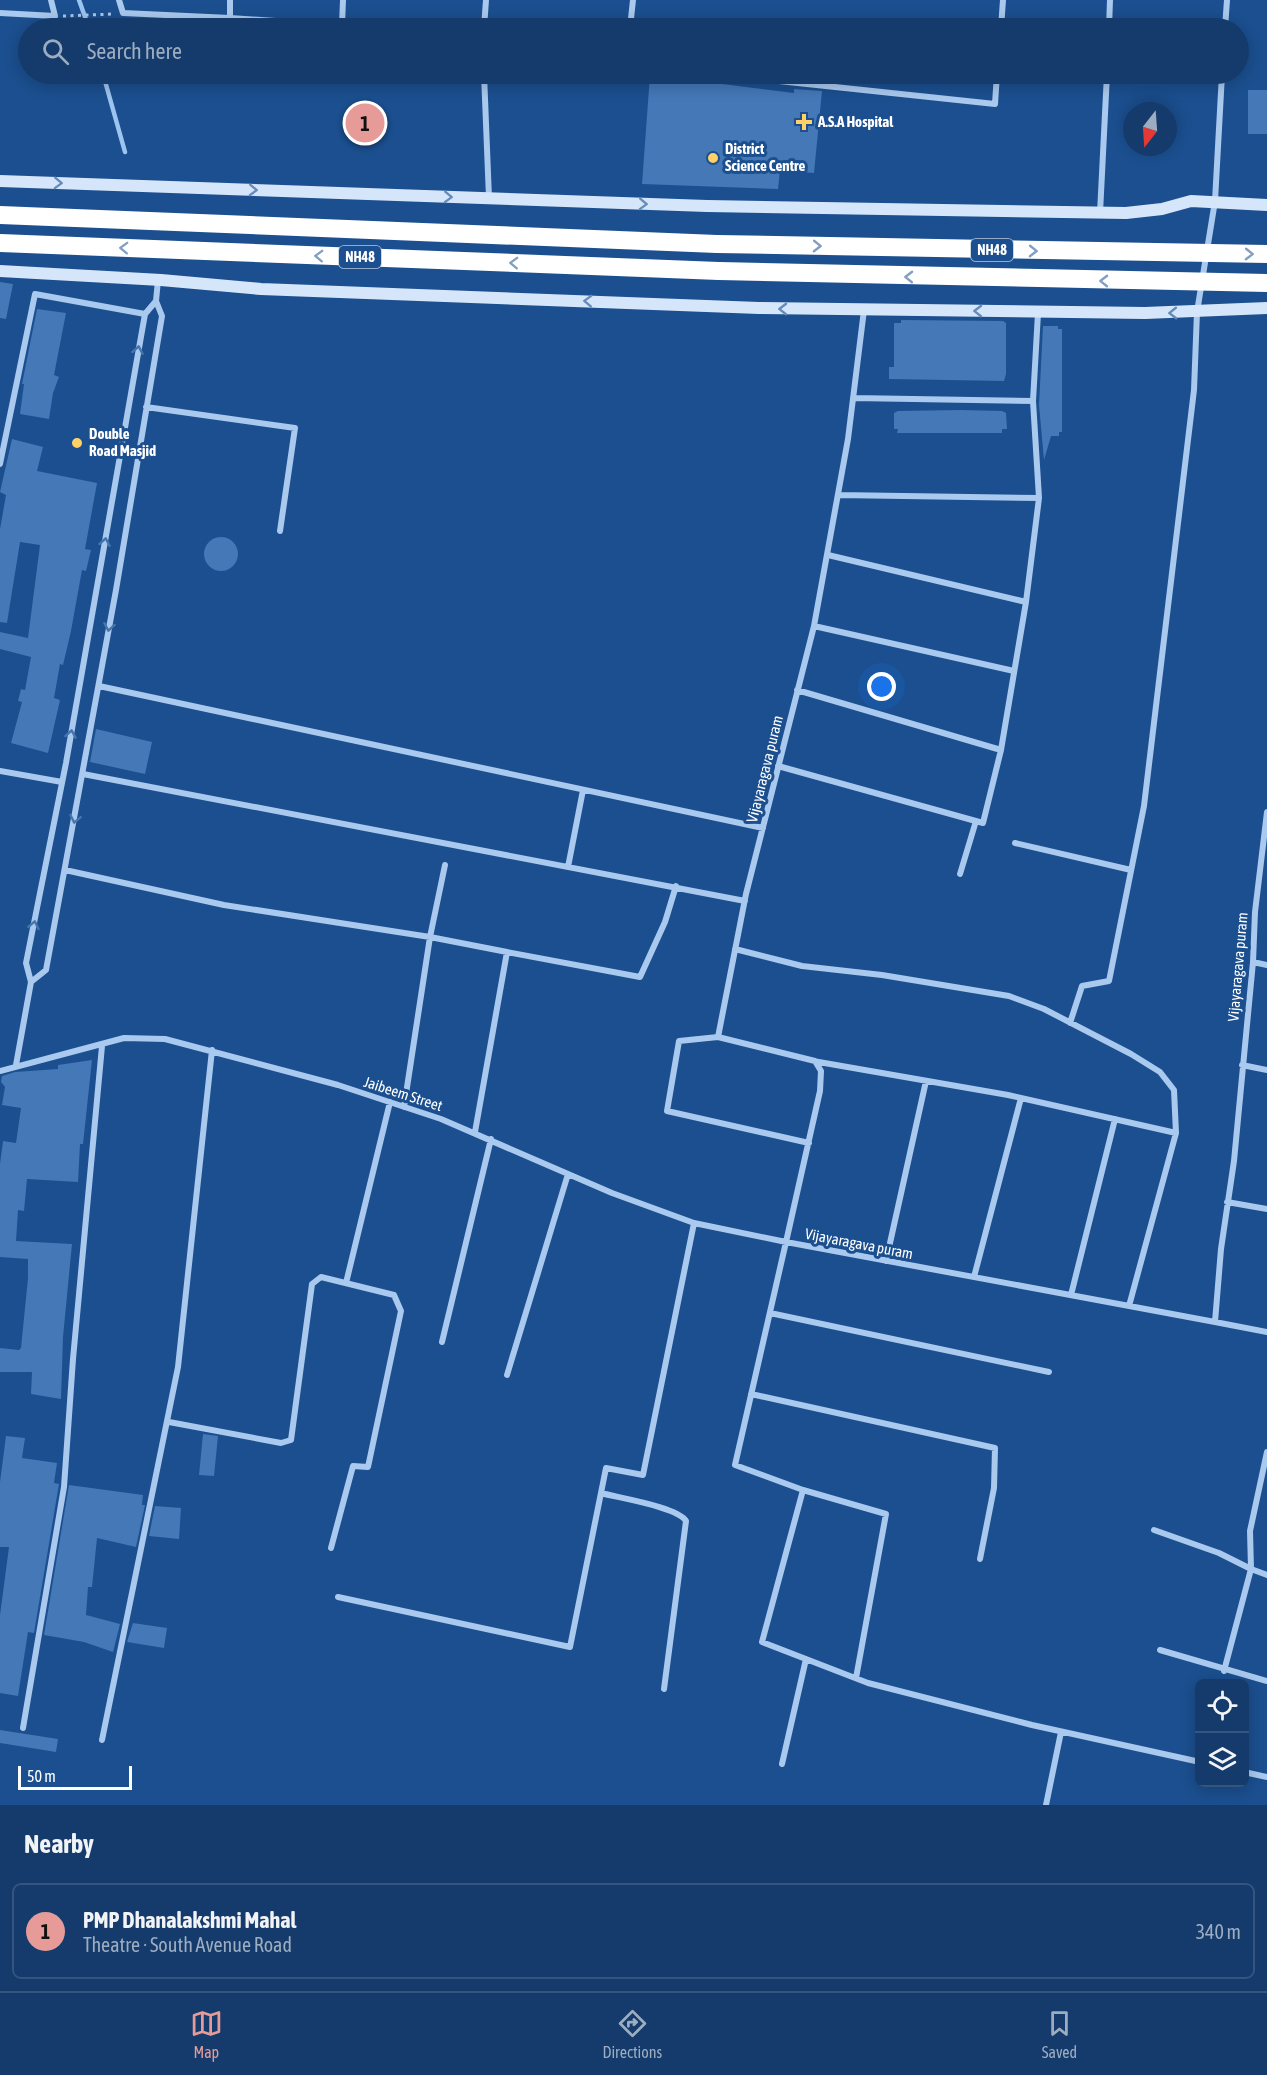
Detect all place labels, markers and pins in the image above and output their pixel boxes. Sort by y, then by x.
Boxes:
pin: 1 [346,100,385,146]
marker: A.S.A Hospital [795,113,813,131]
place label: A.S.A Hospital [817,113,894,130]
place label: District Science Centre [725,140,805,174]
marker: District Science Centre [706,151,720,165]
place label: Double Road Masjid [89,425,156,459]
marker: Double Road Masjid [70,436,84,450]

